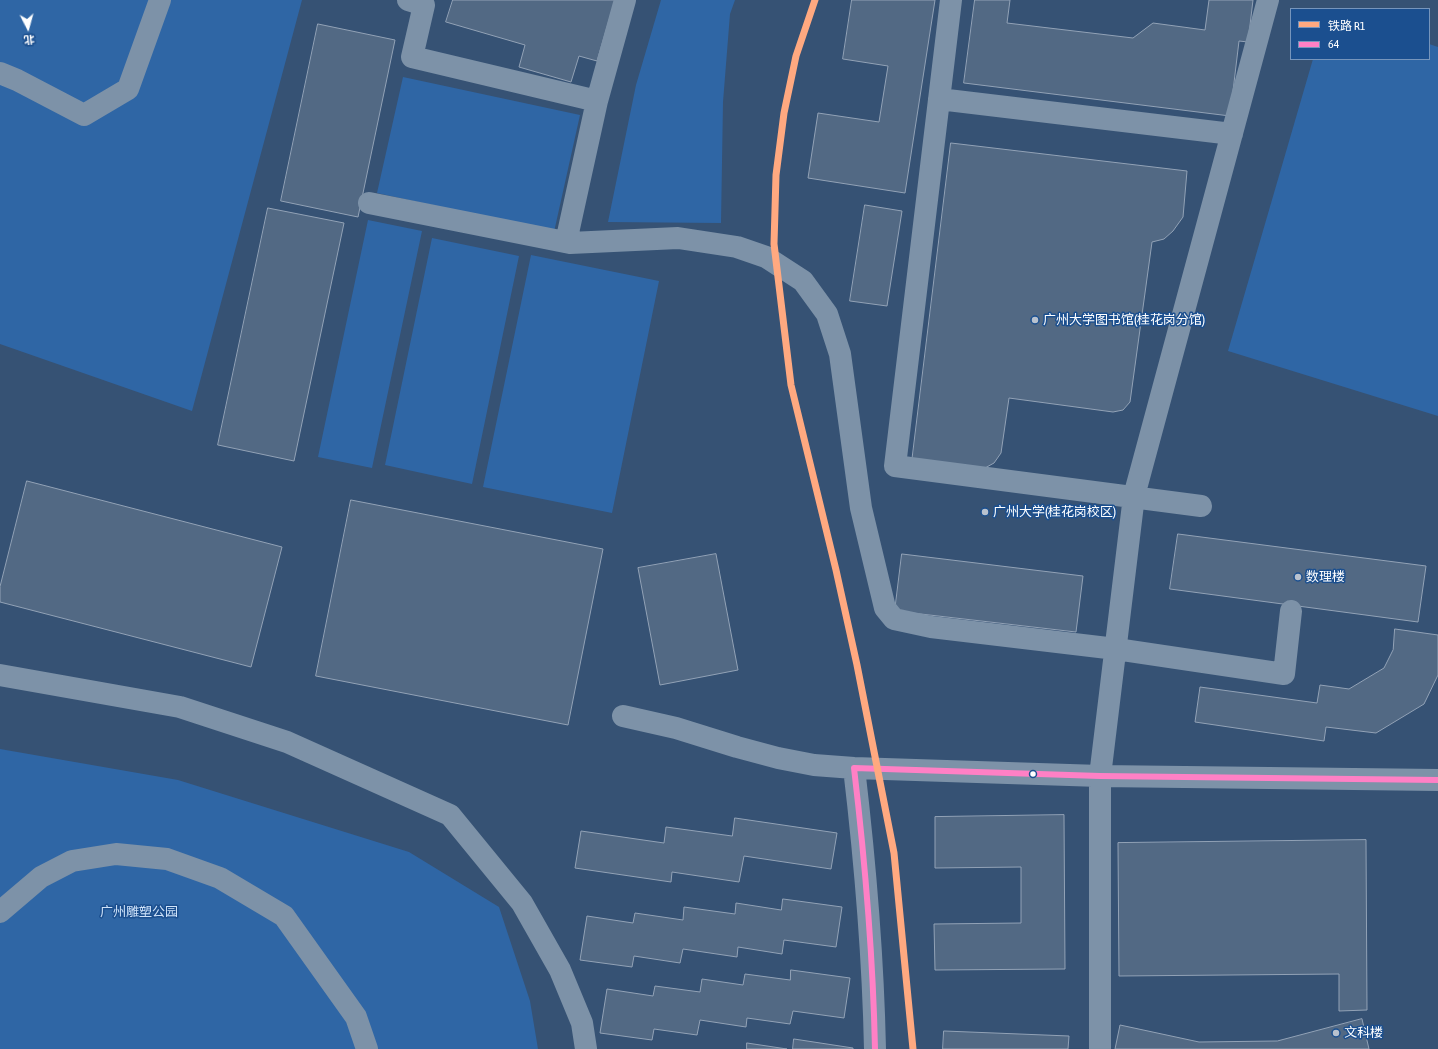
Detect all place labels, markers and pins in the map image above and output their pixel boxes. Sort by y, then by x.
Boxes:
place label: 广州大学图书馆(桂花岗分馆) [1043,312,1205,328]
marker: 广州大学图书馆(桂花岗分馆) [1030,315,1040,325]
place label: 广州大学(桂花岗校区) [993,504,1116,520]
marker: 广州大学(桂花岗校区) [980,507,990,517]
place label: 数理楼 [1306,569,1345,585]
marker: 数理楼 [1293,572,1303,582]
unlabelled marker [1028,769,1038,779]
place label: 文科楼 [1344,1025,1383,1041]
marker: 文科楼 [1331,1028,1341,1038]

